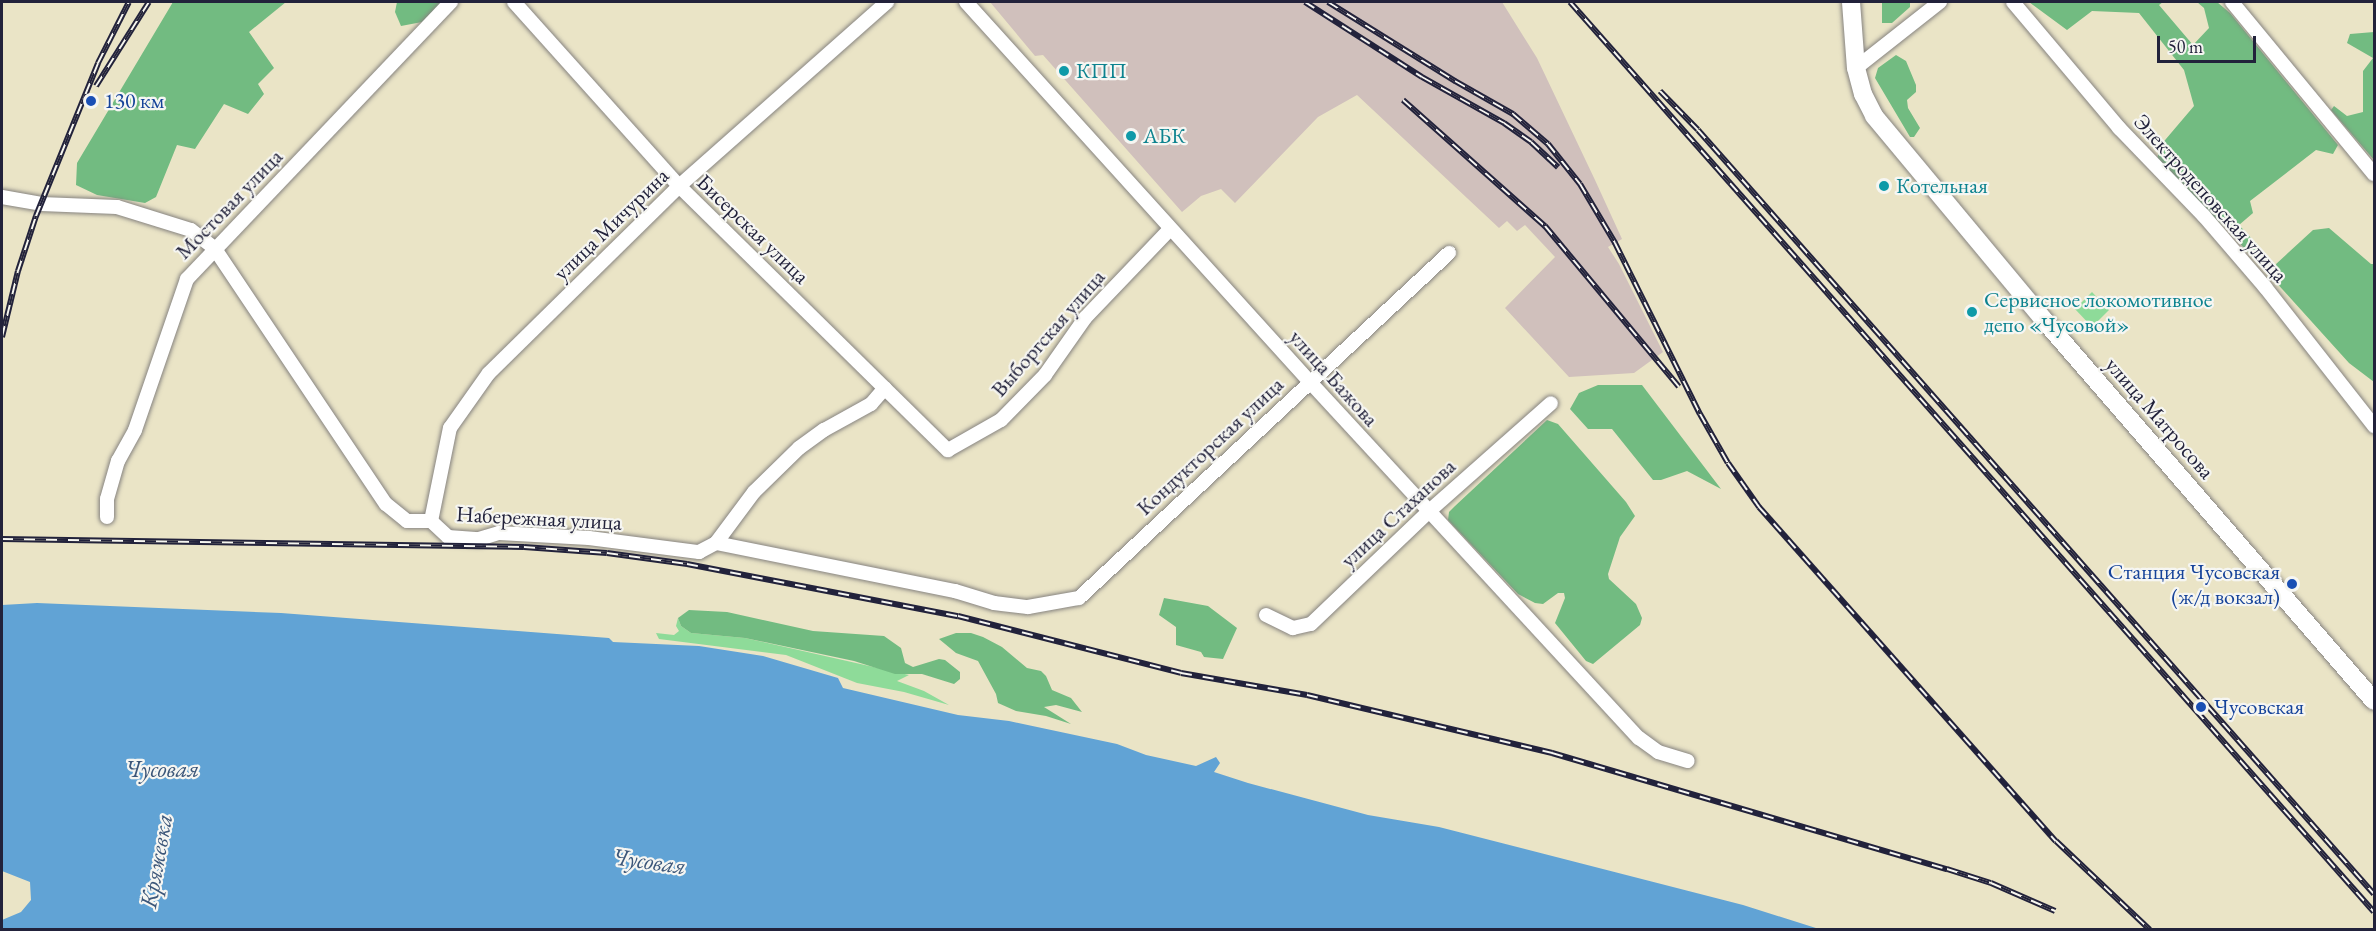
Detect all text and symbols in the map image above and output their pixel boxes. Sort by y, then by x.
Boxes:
scale bar [2160,24,2259,62]
text: 50 m [2168,35,2203,58]
place label: КПП [1076,58,1127,84]
marker: КПП [1057,64,1071,78]
place label: 130 км [104,88,164,114]
marker: 130 км [82,92,100,110]
street label: Электродеповская улица [2128,108,2294,288]
place label: АБК [1143,123,1186,149]
marker: АБК [1124,129,1138,143]
street label: Мостовая улица [170,143,288,265]
street label: улица Мичурина [548,162,674,286]
street label: Бисерская улица [691,169,815,289]
place label: Котельная [1896,173,1988,199]
marker: Котельная [1877,179,1891,193]
street label: Выборгская улица [986,264,1110,402]
place label: Сервисное локомотивное депо «Чусовой» [1984,286,2212,338]
marker: Сервисное локомотивное депо «Чусовой» [1965,305,1979,319]
street label: улица Бажова [1284,324,1384,432]
street label: улица Матросова [2100,352,2220,484]
street label: Кондукторская улица [1131,371,1289,521]
street label: улица Стаханова [1335,453,1461,573]
street label: Набережная улица [455,500,623,536]
place label: Станция Чусовская (ж/д вокзал) [2108,558,2280,610]
marker: Станция Чусовская (ж/д вокзал) [2285,577,2299,591]
place label: Чусовская [2214,694,2304,720]
marker: Чусовская [2192,698,2210,716]
water label: Чусовая [125,755,199,783]
water label: Кряжевка [134,812,178,910]
water label: Чусовая [610,842,688,880]

